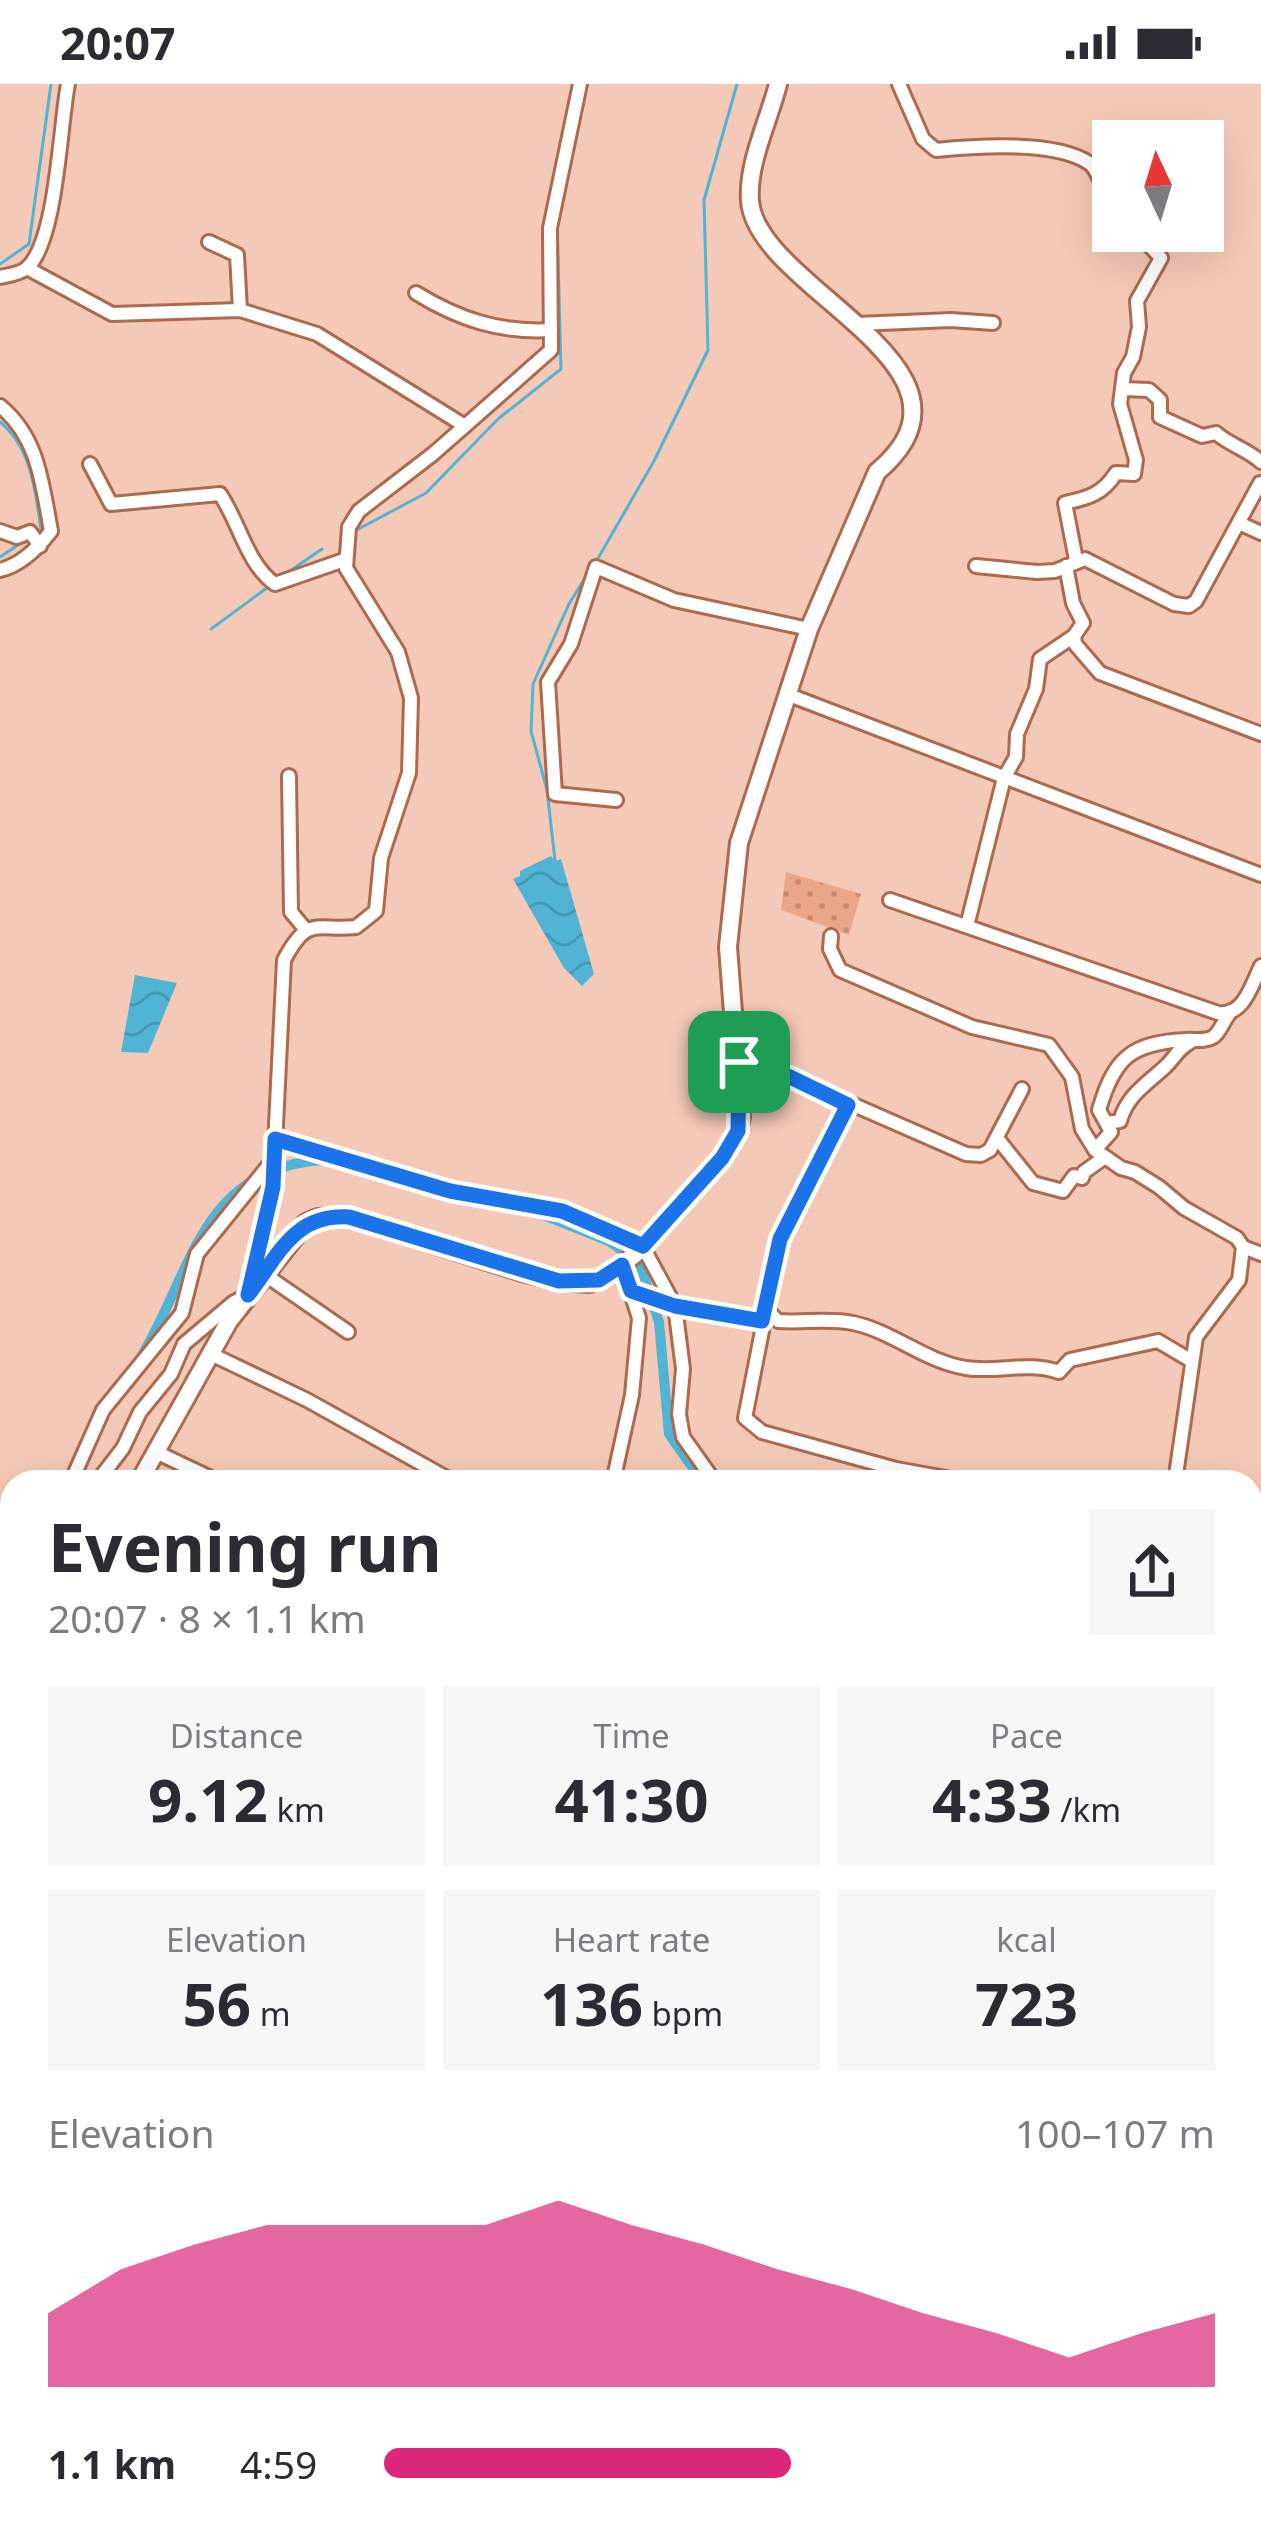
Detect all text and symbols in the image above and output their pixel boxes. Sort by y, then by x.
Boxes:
text: 20:07 [60,12,176,73]
north arrow [1092,120,1224,252]
map controls [1092,120,1224,252]
pin [688,1011,790,1113]
icon: arrive [706,1029,772,1095]
text: Evening run [48,1501,442,1591]
button: share [1089,1509,1215,1635]
text: 20:07 · 8 × 1.1 km [48,1591,366,1644]
text: Distance [170,1713,303,1758]
text: Time [593,1713,670,1758]
text: Pace [990,1713,1063,1758]
text: 9.12 [148,1758,268,1840]
text: 41:30 [554,1758,709,1840]
text: 4:33 [932,1758,1052,1840]
text: km [268,1787,325,1832]
text: /km [1052,1787,1121,1832]
text: Elevation [166,1917,307,1962]
text: Heart rate [553,1917,710,1962]
text: kcal [996,1917,1057,1962]
text: 56 [182,1962,251,2044]
text: 136 [540,1962,643,2044]
text: 723 [975,1962,1078,2044]
text: m [251,1991,291,2036]
text: bpm [643,1991,723,2036]
text: Elevation [48,2106,215,2159]
text: 100–107 m [1015,2106,1215,2159]
text: 1.1 km [48,2437,176,2490]
text: 4:59 [240,2437,317,2490]

